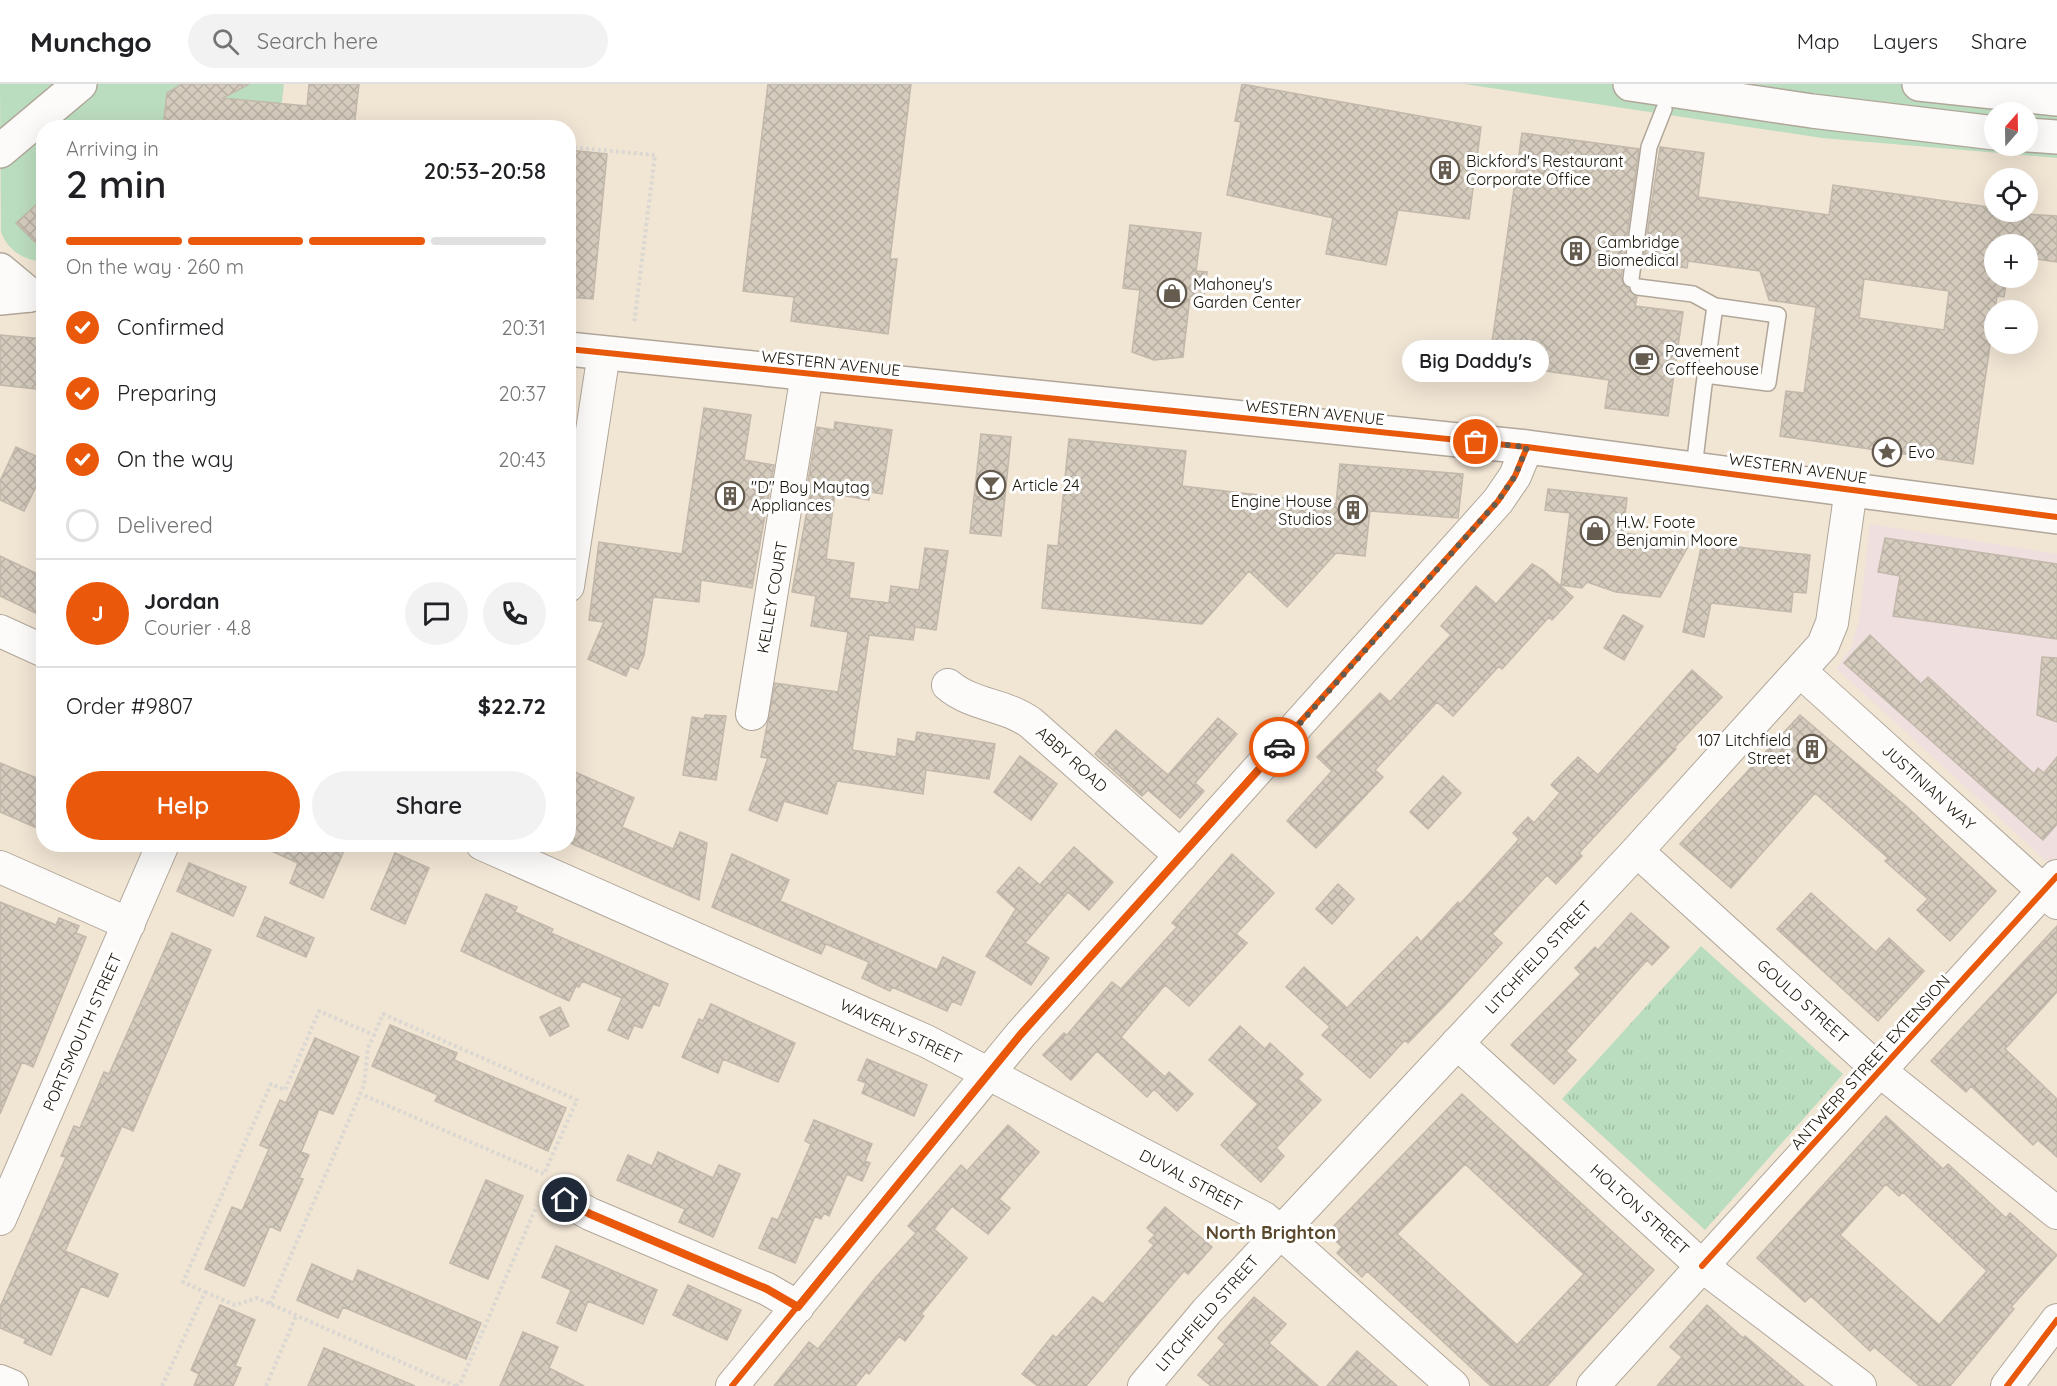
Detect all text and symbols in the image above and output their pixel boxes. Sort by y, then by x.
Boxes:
search box [188,14,608,68]
text: Munchgo [30,24,152,59]
icon: search [209,25,242,58]
text: Search here [257,27,378,55]
text: Map [1797,28,1840,54]
text: Layers [1873,28,1938,54]
text: Share [1971,28,2027,54]
north arrow [1984,102,2038,156]
map controls [1984,102,2038,354]
text: Arriving in [66,136,159,161]
place label: Bickford's Restaurant Corporate Office [1466,151,1624,189]
building icon: Bickford's Restaurant Corporate Office [1429,154,1461,186]
text: 20:53–20:58 [424,157,546,185]
text: 2 min [66,159,167,208]
button: locate [1984,168,2038,222]
place label: Cambridge Biomedical [1597,232,1679,270]
button: + [1984,234,2038,288]
building icon: Cambridge Biomedical [1560,235,1592,267]
text: On the way · 260 m [66,254,244,279]
place label: Mahoney's Garden Center [1193,274,1301,312]
shop icon: Mahoney's Garden Center [1156,277,1188,309]
button: − [1984,300,2038,354]
icon: check [66,311,99,344]
text: Confirmed [117,313,224,341]
text: 20:31 [501,315,546,340]
callout: Big Daddy's [1402,340,1550,382]
place label: Pavement Coffeehouse [1665,341,1759,379]
cafe icon: Pavement Coffeehouse [1628,344,1660,376]
street label: WESTERN AVENUE [760,346,902,380]
text: Big Daddy's [1419,348,1532,373]
icon: check [66,377,99,410]
text: Preparing [117,379,217,407]
text: 20:37 [499,381,546,406]
street label: WESTERN AVENUE [1244,395,1386,429]
pin [1450,416,1501,467]
icon: bag [1459,425,1492,458]
place icon: Evo [1871,436,1903,468]
place label: Evo [1908,442,1935,462]
icon: check [66,443,99,476]
text: On the way [117,445,233,473]
text: 20:43 [498,447,546,472]
street label: WESTERN AVENUE [1727,448,1869,488]
bar icon: Article 24 [975,469,1007,501]
place label: Article 24 [1012,475,1080,495]
place label: "D" Boy Maytag Appliances [751,477,870,515]
building icon: "D" Boy Maytag Appliances [714,480,746,512]
place label: Engine House Studios [1231,491,1332,529]
building icon: Engine House Studios [1337,494,1369,526]
text: Delivered [117,511,213,539]
place label: H.W. Foote Benjamin Moore [1616,512,1738,550]
shop icon: H.W. Foote Benjamin Moore [1579,515,1611,547]
street label: KELLEY COURT [752,539,792,655]
button: chat [405,582,468,645]
button: phone [483,582,546,645]
text: Jordan [144,587,220,615]
text: J [91,599,104,627]
text: Courier · 4.8 [144,615,251,640]
text: Order #9807 [66,692,193,720]
text: $22.72 [478,692,546,720]
courier [1249,717,1309,777]
street label: ABBY ROAD [1032,722,1112,796]
place label: 107 Litchfield Street [1698,730,1791,768]
icon: car [1263,731,1296,764]
building icon: 107 Litchfield Street [1796,733,1828,765]
street label: JUSTINIAN WAY [1878,740,1980,834]
button: Help [66,771,300,840]
button: Share [312,771,546,840]
street label: LITCHFIELD STREET [1480,896,1596,1018]
street label: PORTSMOUTH STREET [38,950,126,1114]
street label: GOULD STREET [1753,955,1853,1048]
street label: ANTWERP STREET EXTENSION [1786,970,1954,1154]
street label: WAVERLY STREET [837,994,966,1068]
street label: DUVAL STREET [1136,1145,1246,1216]
street label: HOLTON STREET [1586,1159,1694,1259]
pin [539,1174,590,1225]
icon: home [548,1183,581,1216]
district label: North Brighton [1206,1221,1336,1244]
street label: LITCHFIELD STREET [1151,1251,1263,1375]

